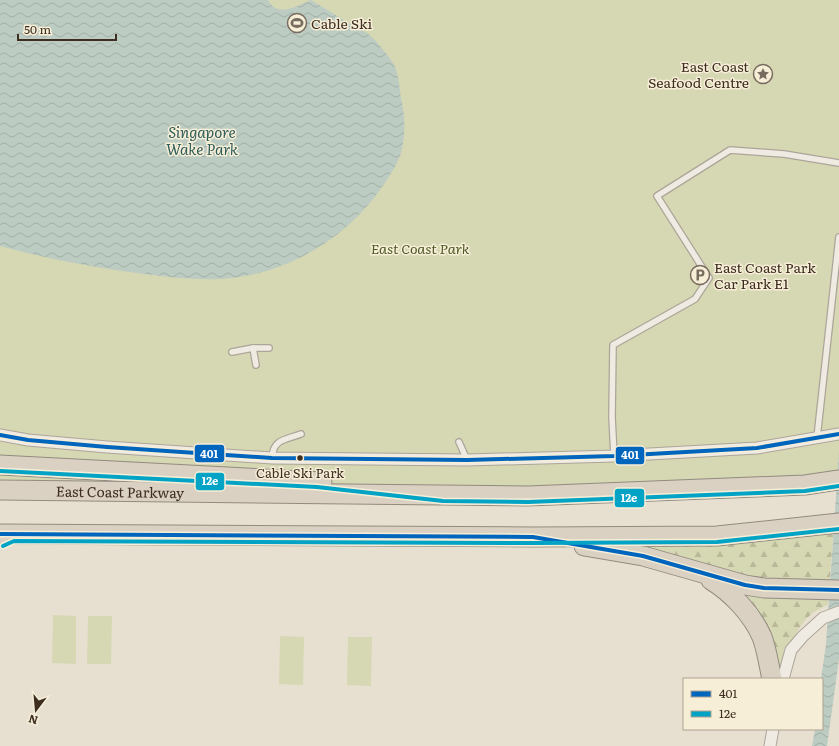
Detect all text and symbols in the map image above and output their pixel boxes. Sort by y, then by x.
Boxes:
sports icon: Cable Ski [286,12,308,34]
place label: Cable Ski [311,13,373,33]
scale bar [18,16,116,42]
text: 50 m [24,20,51,38]
place label: East Coast Seafood Centre [648,56,749,92]
place icon: East Coast Seafood Centre [752,63,774,85]
water label: Singapore Wake Park [166,120,239,160]
park label: East Coast Park [371,238,470,258]
place label: East Coast Park Car Park E1 [714,257,816,293]
parking icon: East Coast Park Car Park E1 [689,264,711,286]
line badge: 401 [194,444,225,463]
text: 401 [200,445,218,461]
line badge: 401 [615,446,645,465]
text: 401 [621,446,639,462]
marker: Cable Ski Park [295,453,305,463]
place label: Cable Ski Park [256,463,345,482]
line badge: 12e [195,472,225,491]
text: 12e [202,472,218,488]
street label: East Coast Parkway [56,481,185,502]
line badge: 12e [614,488,645,508]
text: 12e [621,489,637,505]
legend [683,678,823,730]
text: 401 [719,684,738,702]
north arrow [16,690,56,730]
text: 12e [719,704,736,722]
text: N [26,712,40,730]

